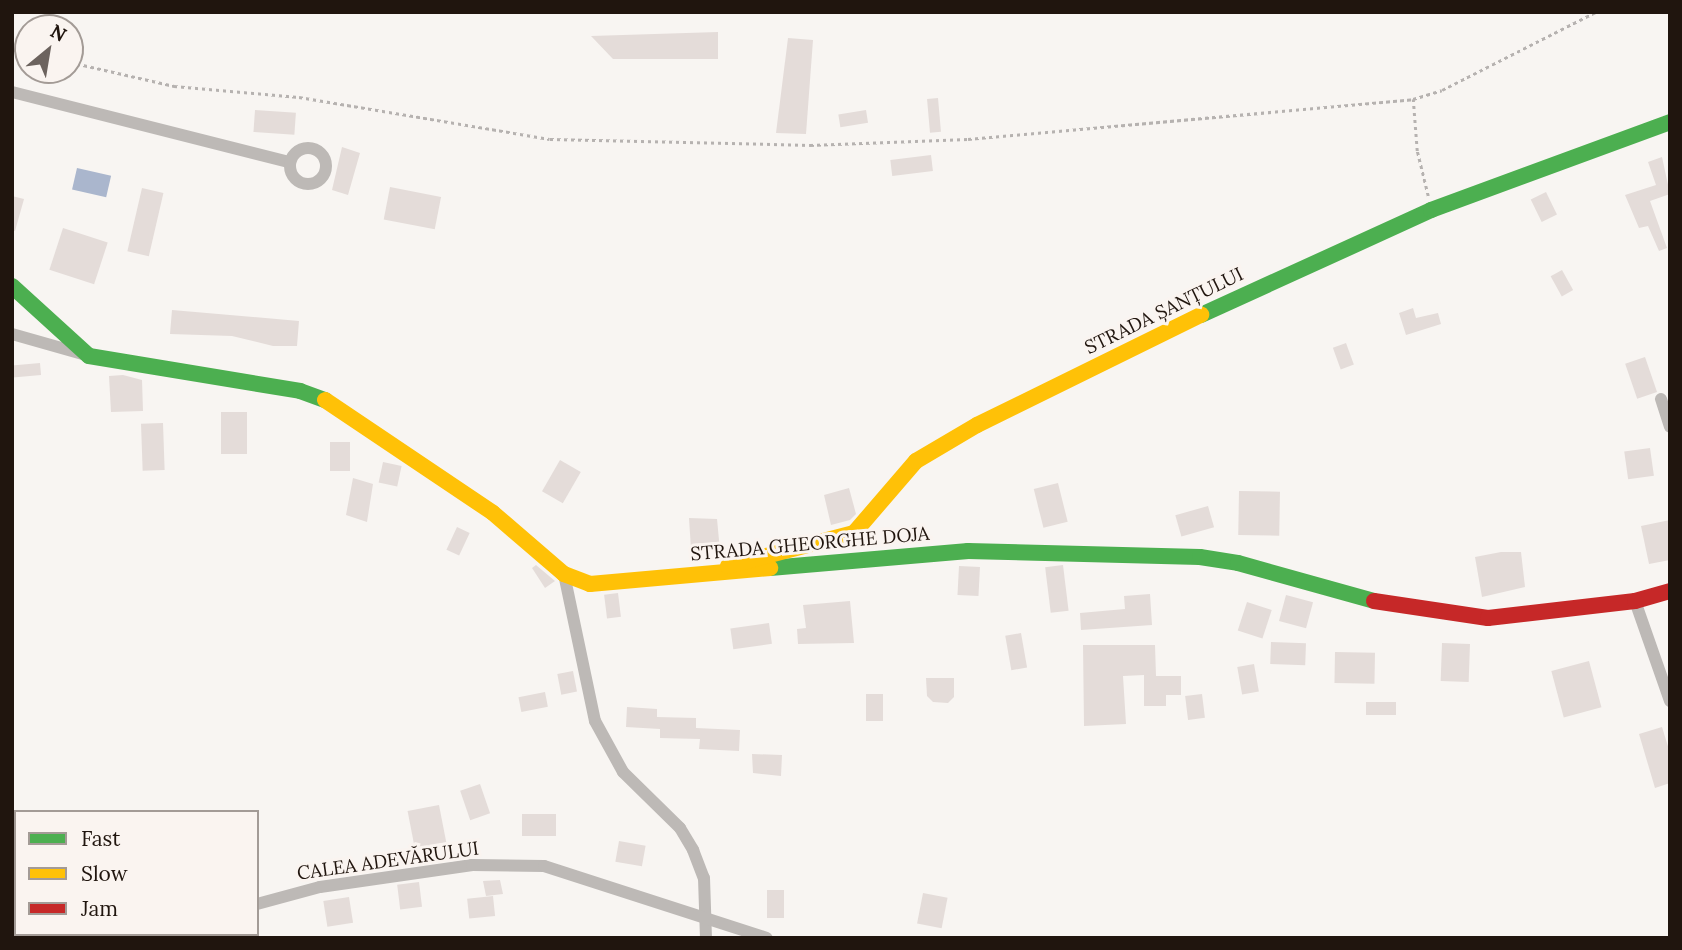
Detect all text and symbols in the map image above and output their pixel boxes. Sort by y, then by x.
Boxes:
north arrow [14,14,84,84]
text: N [46,18,71,47]
street label: STRADA ȘANȚULUI [1081,263,1247,359]
street label: STRADA GHEORGHE DOJA [690,522,930,566]
legend [14,810,259,936]
text: Fast [81,825,120,852]
street label: CALEA ADEVĂRULUI [296,837,480,885]
text: Slow [81,860,128,887]
text: Jam [81,895,118,922]

